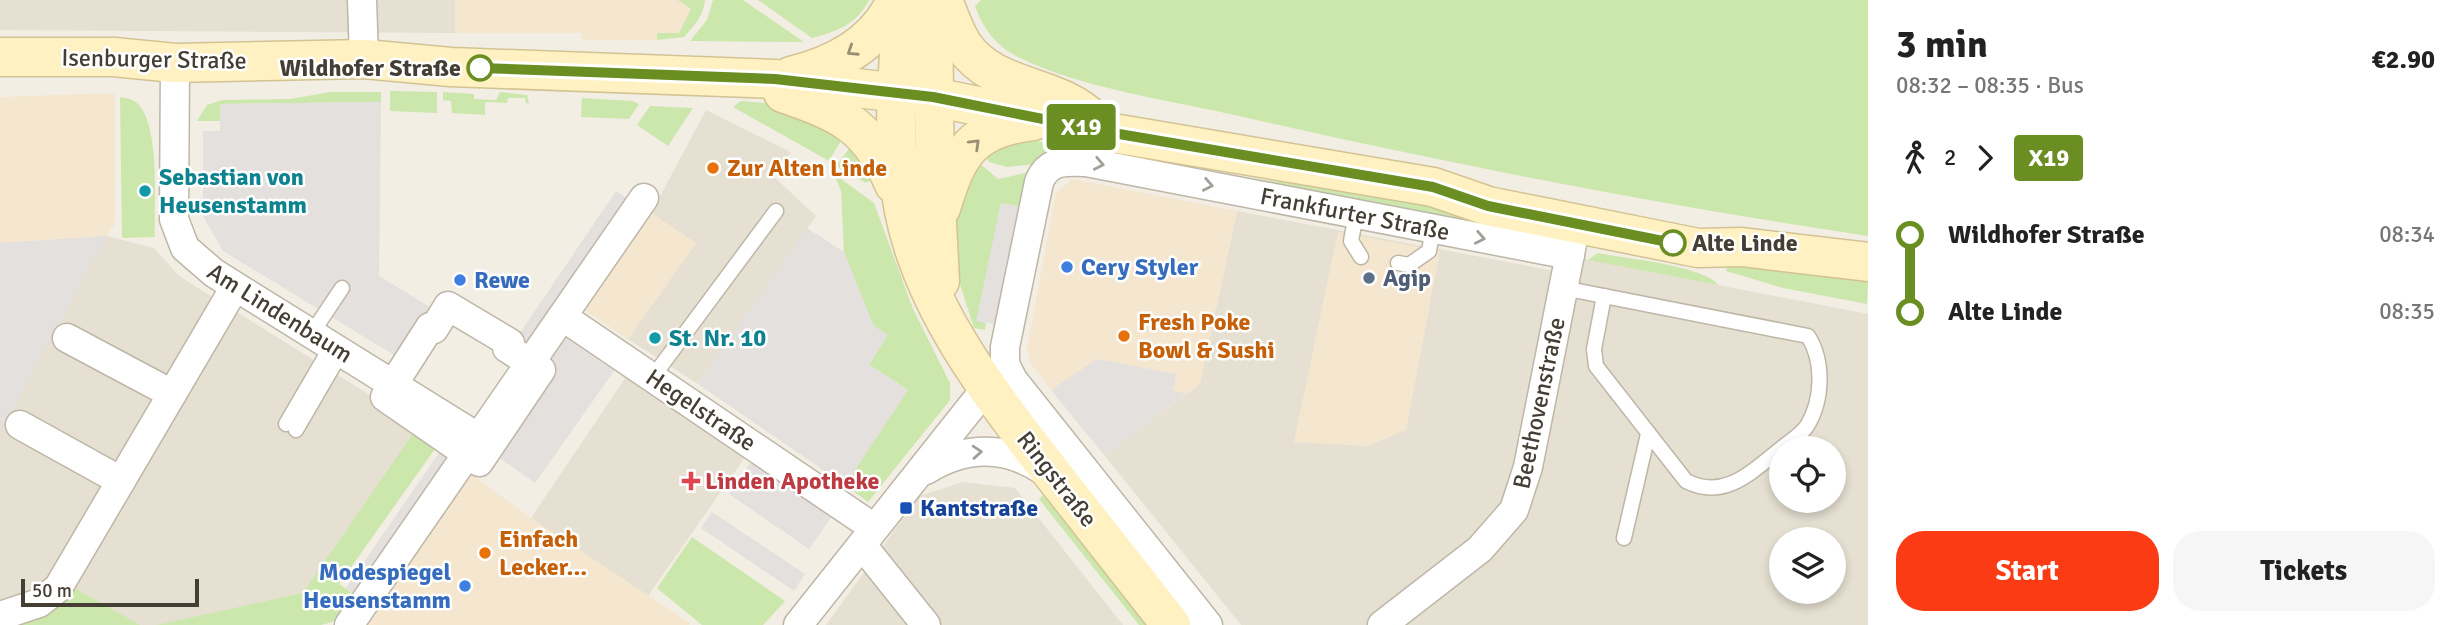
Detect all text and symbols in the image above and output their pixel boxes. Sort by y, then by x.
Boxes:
text: 3 min [1896,21,1988,68]
street label: Isenburger Straße [61,42,247,76]
one-way arrow [847,43,860,56]
text: €2.90 [2371,44,2435,76]
place label: Wildhofer Straße [279,53,461,83]
marker: Wildhofer Straße [467,55,493,81]
text: 08:32 – 08:35 · Bus [1896,71,2084,100]
line badge: X19 [1041,104,1121,150]
text: X19 [1061,112,1101,142]
one-way arrow [966,139,979,152]
icon: walk [1896,139,1934,177]
icon: forward [1966,139,2004,177]
text: 2 [1944,143,1956,172]
text: X19 [2028,143,2069,173]
place label: Zur Alten Linde [727,153,887,183]
one-way arrow [1093,156,1105,171]
marker: Zur Alten Linde [705,160,721,176]
place label: Sebastian von Heusenstamm [159,162,307,220]
one-way arrow [1202,177,1214,192]
street label: Frankfurter Straße [1258,181,1452,247]
marker: Sebastian von Heusenstamm [137,183,153,199]
text: Wildhofer Straße [1948,219,2145,251]
text: 08:34 [2379,220,2435,249]
place label: Alte Linde [1692,228,1798,258]
one-way arrow [1474,230,1486,245]
marker: Alte Linde [1660,230,1686,256]
place label: Cery Styler [1081,252,1199,282]
street label: Am Lindenbaum [202,256,358,370]
marker: Cery Styler [1059,259,1075,275]
place label: Agip [1383,263,1431,293]
place label: Rewe [474,265,530,295]
marker: Agip [1361,270,1377,286]
marker: Rewe [452,272,468,288]
text: Alte Linde [1948,296,2062,328]
text: 08:35 [2379,297,2435,326]
place label: Fresh Poke Bowl & Sushi [1138,307,1275,365]
street label: Beethovenstraße [1506,314,1572,492]
place label: St. Nr. 10 [669,323,766,353]
marker: Fresh Poke Bowl & Sushi [1116,328,1132,344]
marker: St. Nr. 10 [647,330,663,346]
street label: Hegelstraße [640,362,762,458]
street label: Ringstraße [1010,425,1104,533]
map controls [1769,436,1846,604]
button: locate [1769,436,1846,513]
one-way arrow [971,445,982,460]
place label: Linden Apotheke [705,466,880,496]
marker: Linden Apotheke [683,473,699,489]
place label: Kantstraße [920,493,1038,523]
marker: Kantstraße [898,500,914,516]
place label: Einfach Lecker... [499,524,587,582]
button: layers [1769,527,1846,604]
button: Start [1896,531,2159,611]
button: Tickets [2173,531,2435,611]
marker: Einfach Lecker... [477,545,493,561]
place label: Modespiegel Heusenstamm [303,557,451,615]
scale bar [21,576,200,608]
marker: Modespiegel Heusenstamm [457,578,473,594]
text: 50 m [32,579,72,603]

